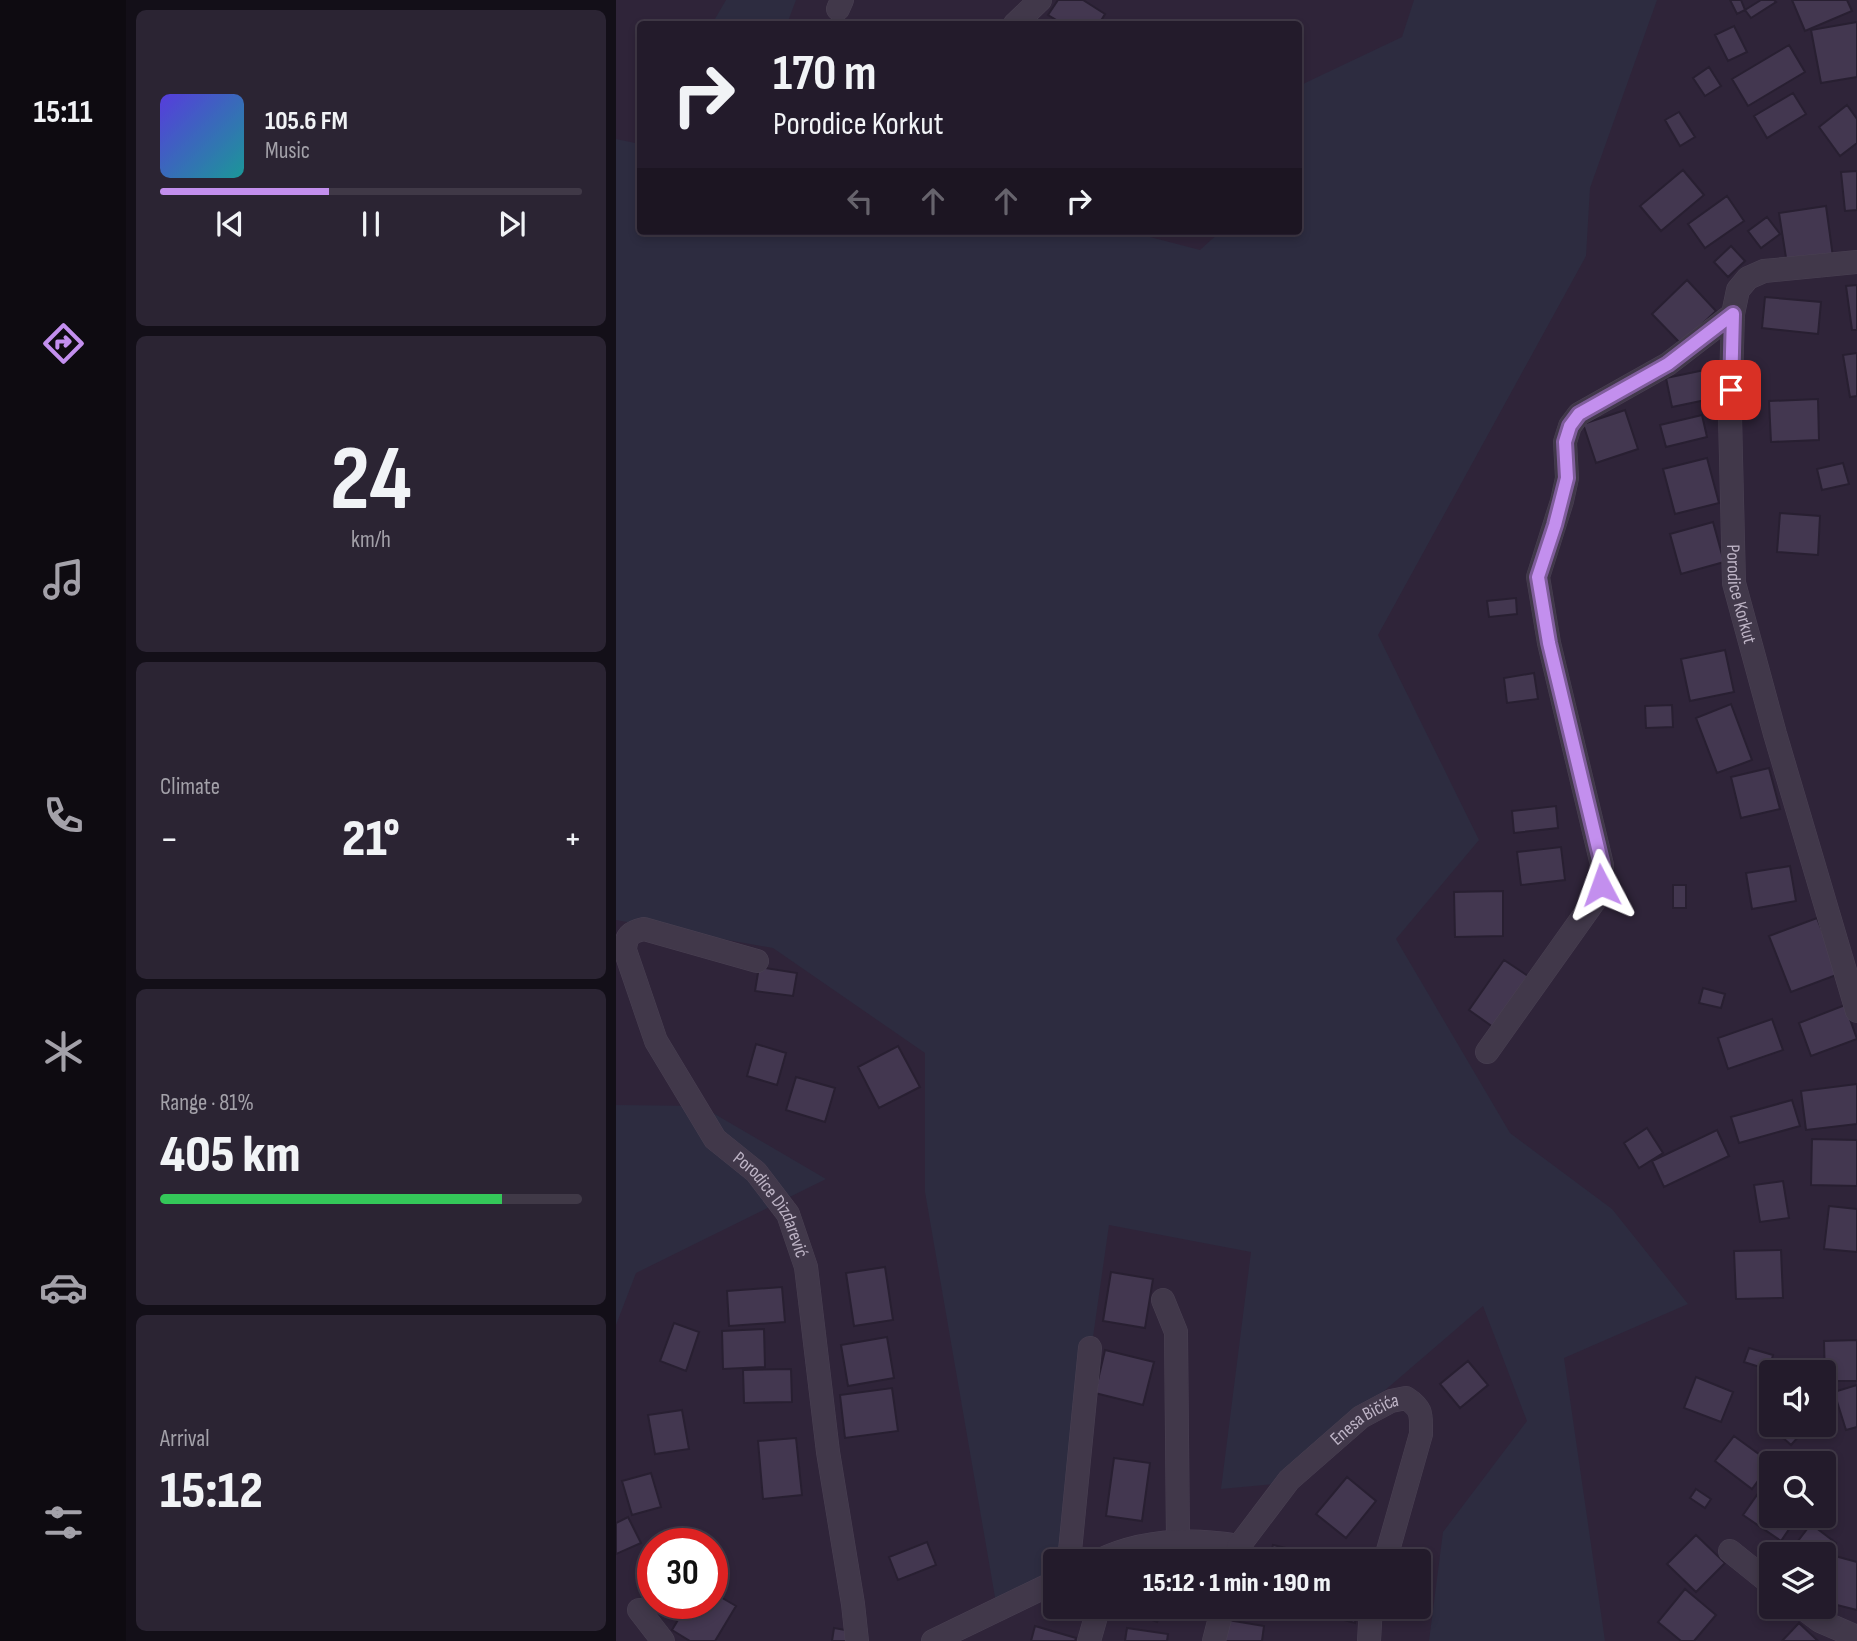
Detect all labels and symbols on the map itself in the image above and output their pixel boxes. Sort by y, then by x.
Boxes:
pin [1701,360,1761,420]
street label: Porodice Korkut [1722,544,1762,647]
position arrow [1564,848,1638,922]
street label: Porodice Dizdarević [728,1147,813,1261]
street label: Enesa Bičića [1325,1388,1400,1450]
speed limit sign: 30 [637,1528,728,1619]

